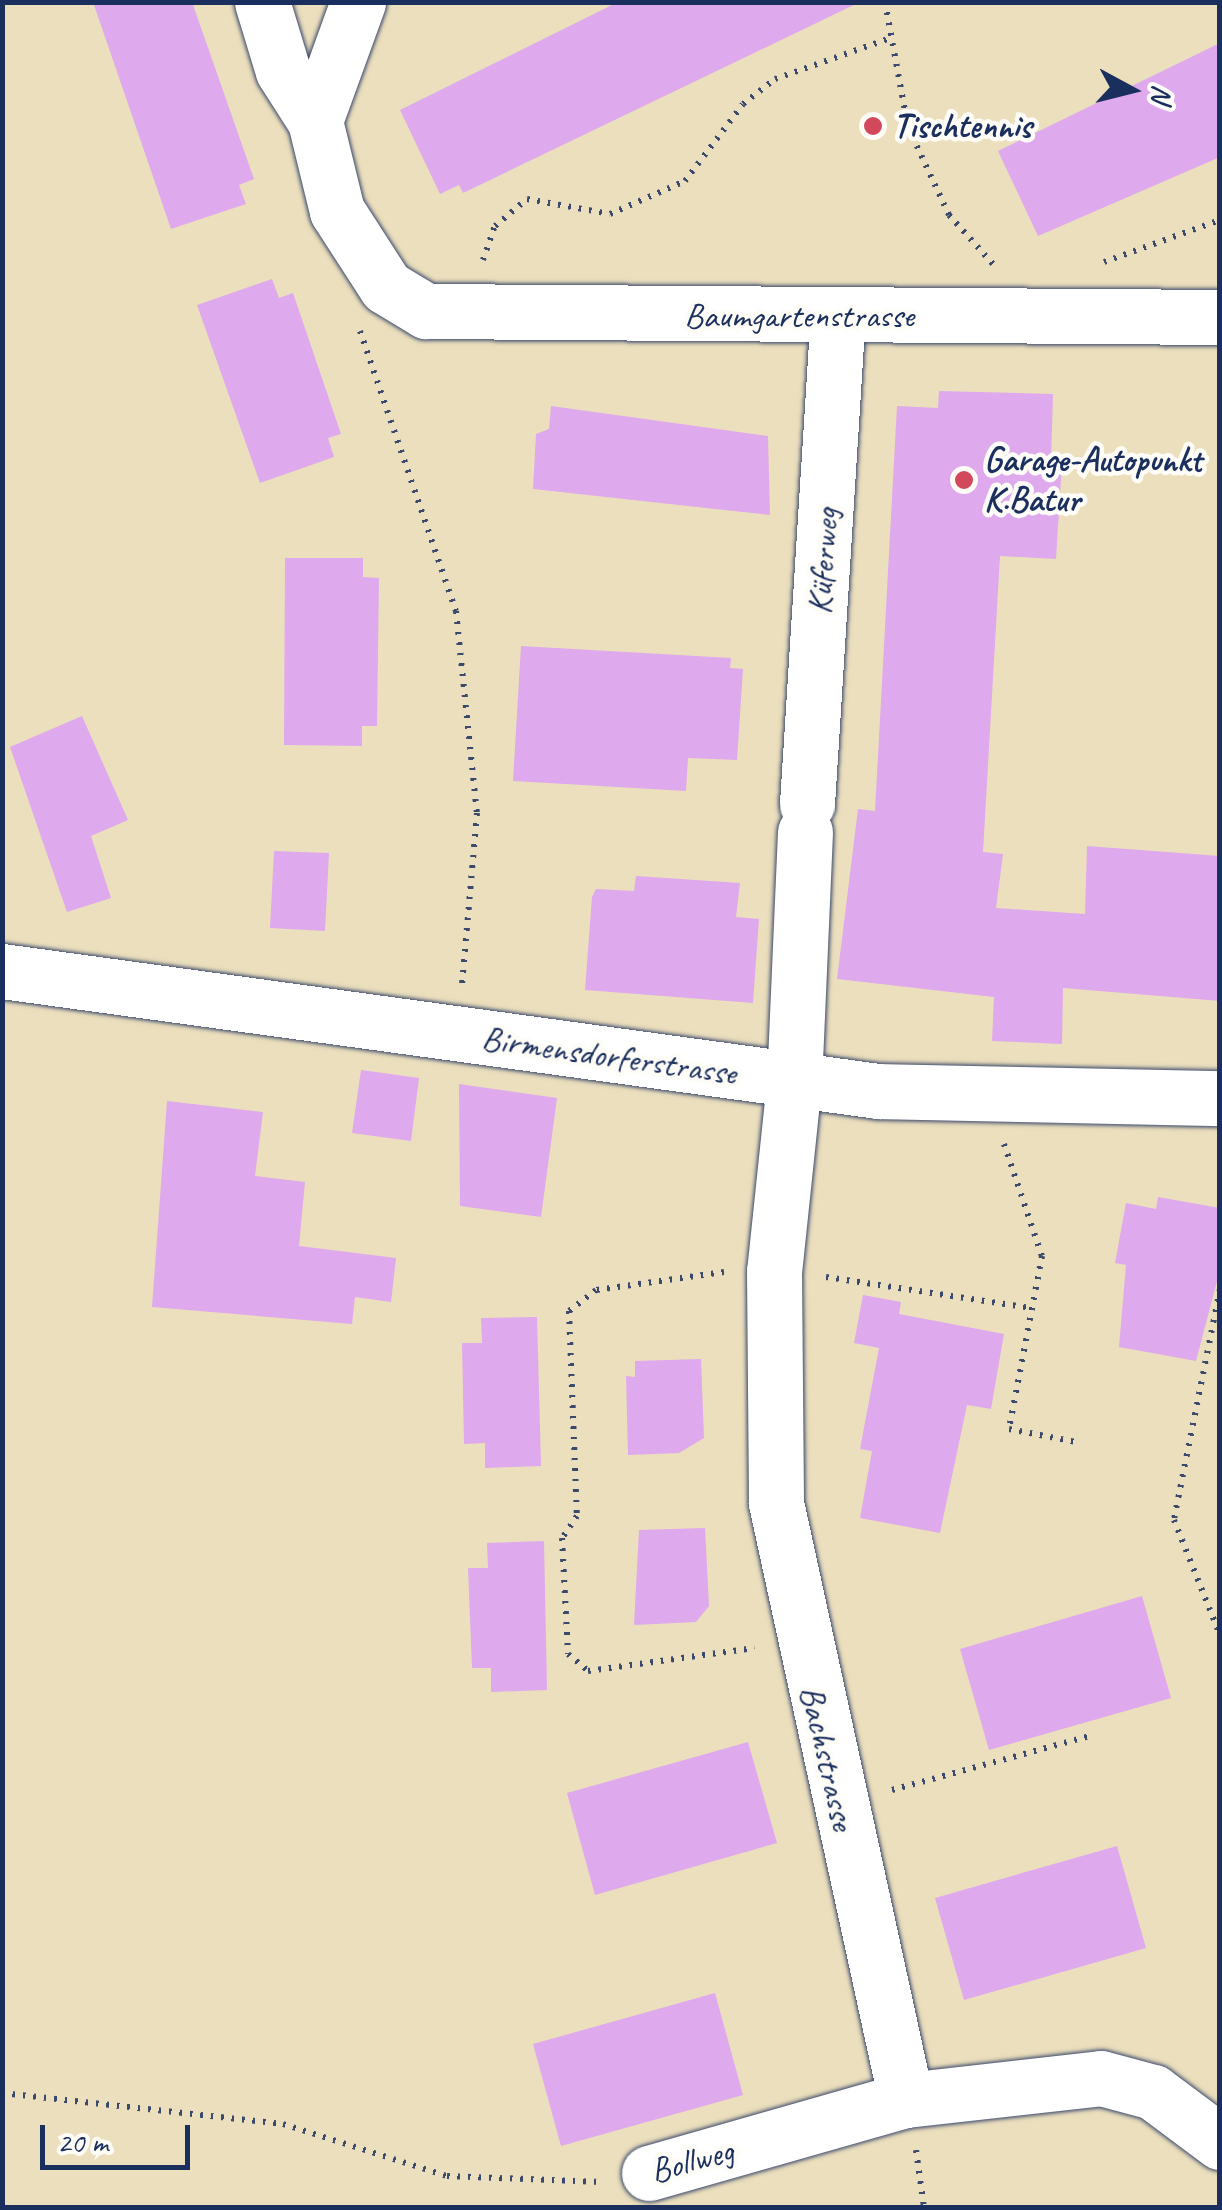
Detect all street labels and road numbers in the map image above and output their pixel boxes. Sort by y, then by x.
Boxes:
street label: Baumgartenstrasse [684,295,914,337]
street label: Küferweg [798,506,848,616]
street label: Birmensdorferstrasse [479,1017,739,1095]
street label: Bachstrasse [790,1682,864,1834]
street label: Bollweg [646,2130,738,2192]

